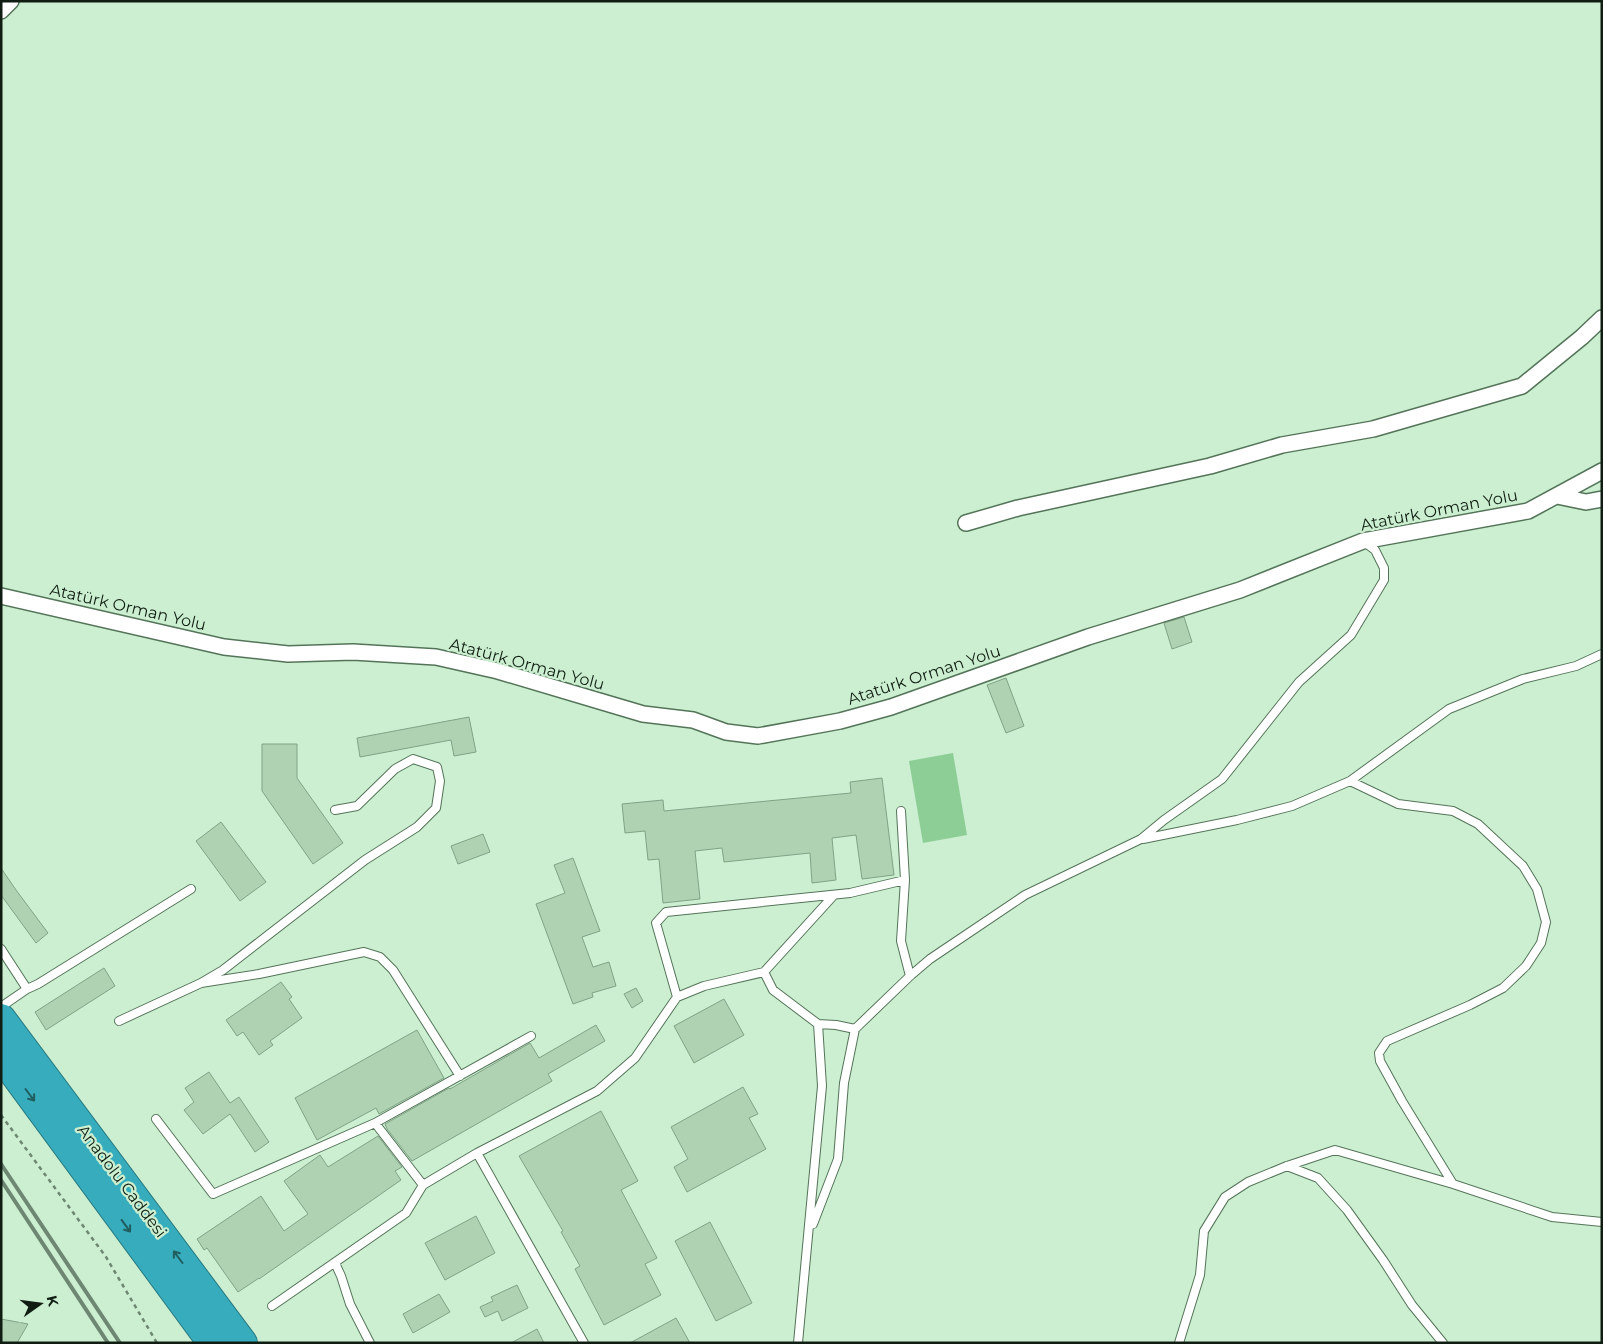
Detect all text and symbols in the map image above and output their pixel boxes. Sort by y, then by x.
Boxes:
street label: Atatürk Orman Yolu [1359,485,1519,535]
street label: Atatürk Orman Yolu [48,580,208,634]
street label: Atatürk Orman Yolu [447,634,607,694]
street label: Atatürk Orman Yolu [845,641,1003,709]
one-way arrow [25,1088,36,1101]
street label: Anadolu Caddesi [73,1121,171,1241]
one-way arrow [121,1219,131,1233]
one-way arrow [173,1251,184,1264]
north arrow [15,1279,65,1329]
text: K [43,1294,63,1309]

